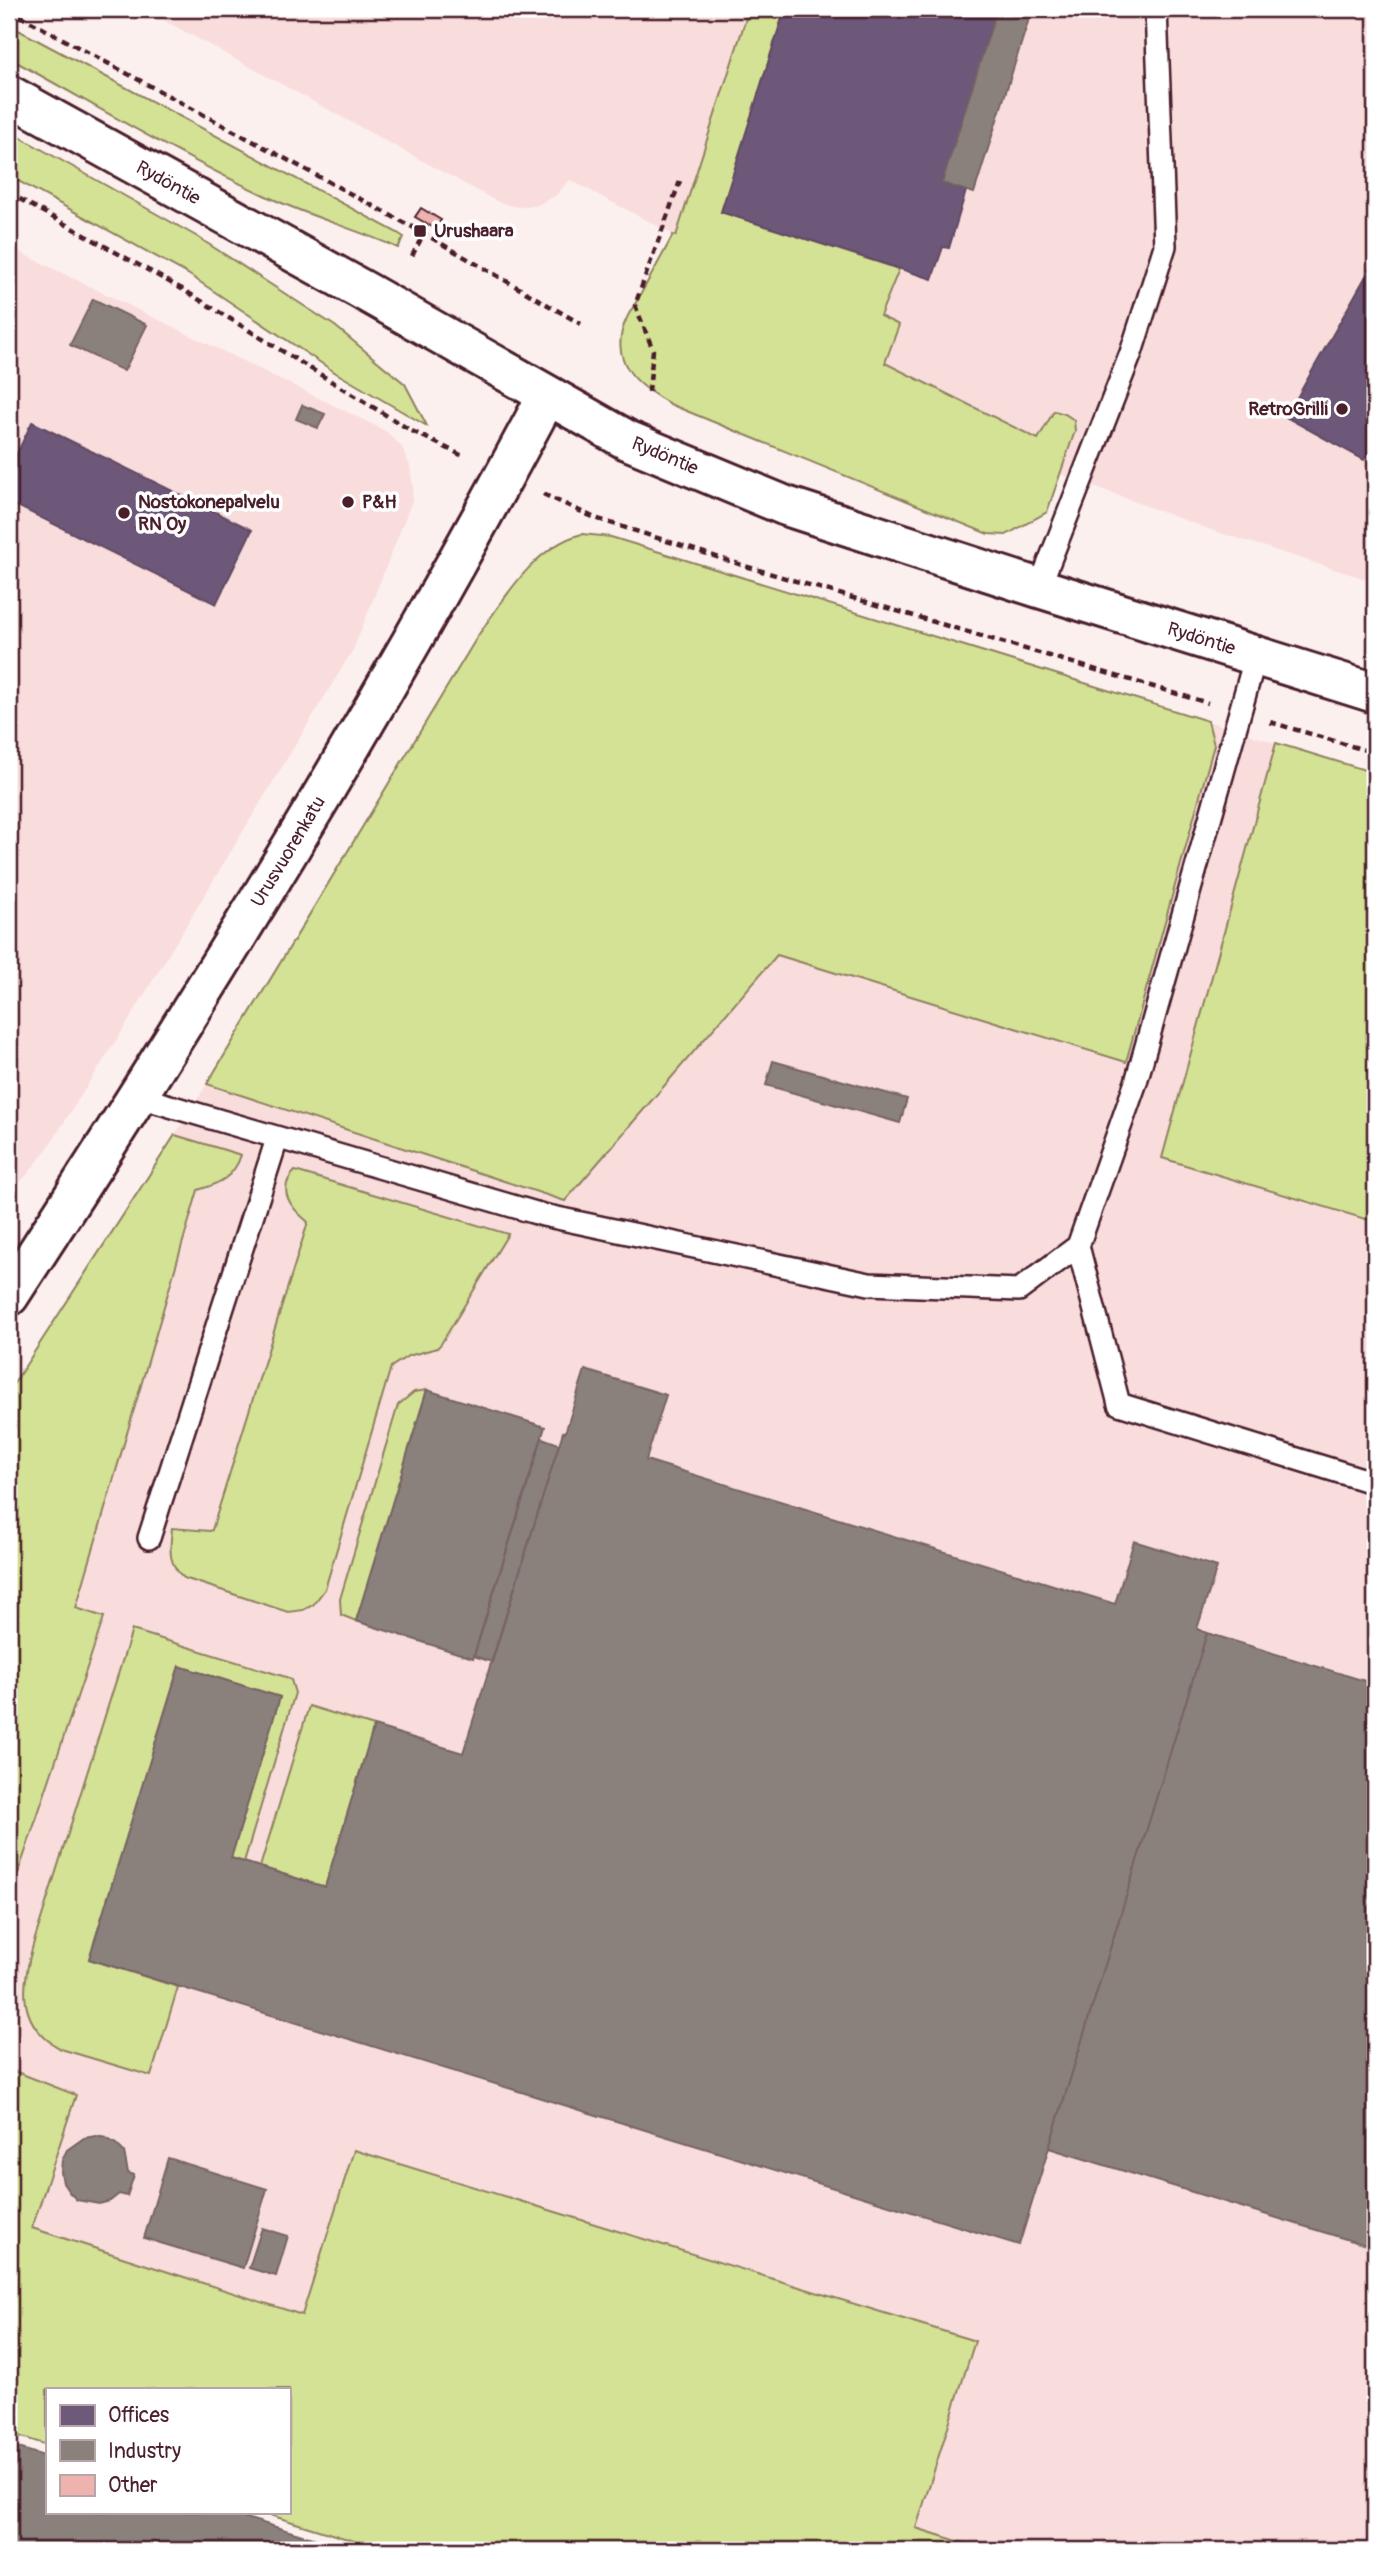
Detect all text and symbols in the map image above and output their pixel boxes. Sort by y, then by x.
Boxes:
street label: Rydöntie [132,156,205,211]
place label: Urushaara [434,219,514,243]
marker: Urushaara [412,223,428,239]
place label: RetroGrilli [1248,397,1329,421]
marker: RetroGrilli [1334,401,1350,417]
street label: Rydöntie [628,431,703,481]
place label: Nostokonepalvelu RN Oy [138,490,280,536]
place label: P&H [362,490,396,514]
marker: P&H [340,494,356,510]
marker: Nostokonepalvelu RN Oy [116,505,132,521]
street label: Rydöntie [1164,617,1239,661]
street label: Urusvuorenkatu [246,792,331,911]
legend [46,2388,290,2514]
text: Offices [108,2402,170,2429]
text: Industry [108,2438,181,2465]
text: Other [108,2472,158,2499]

